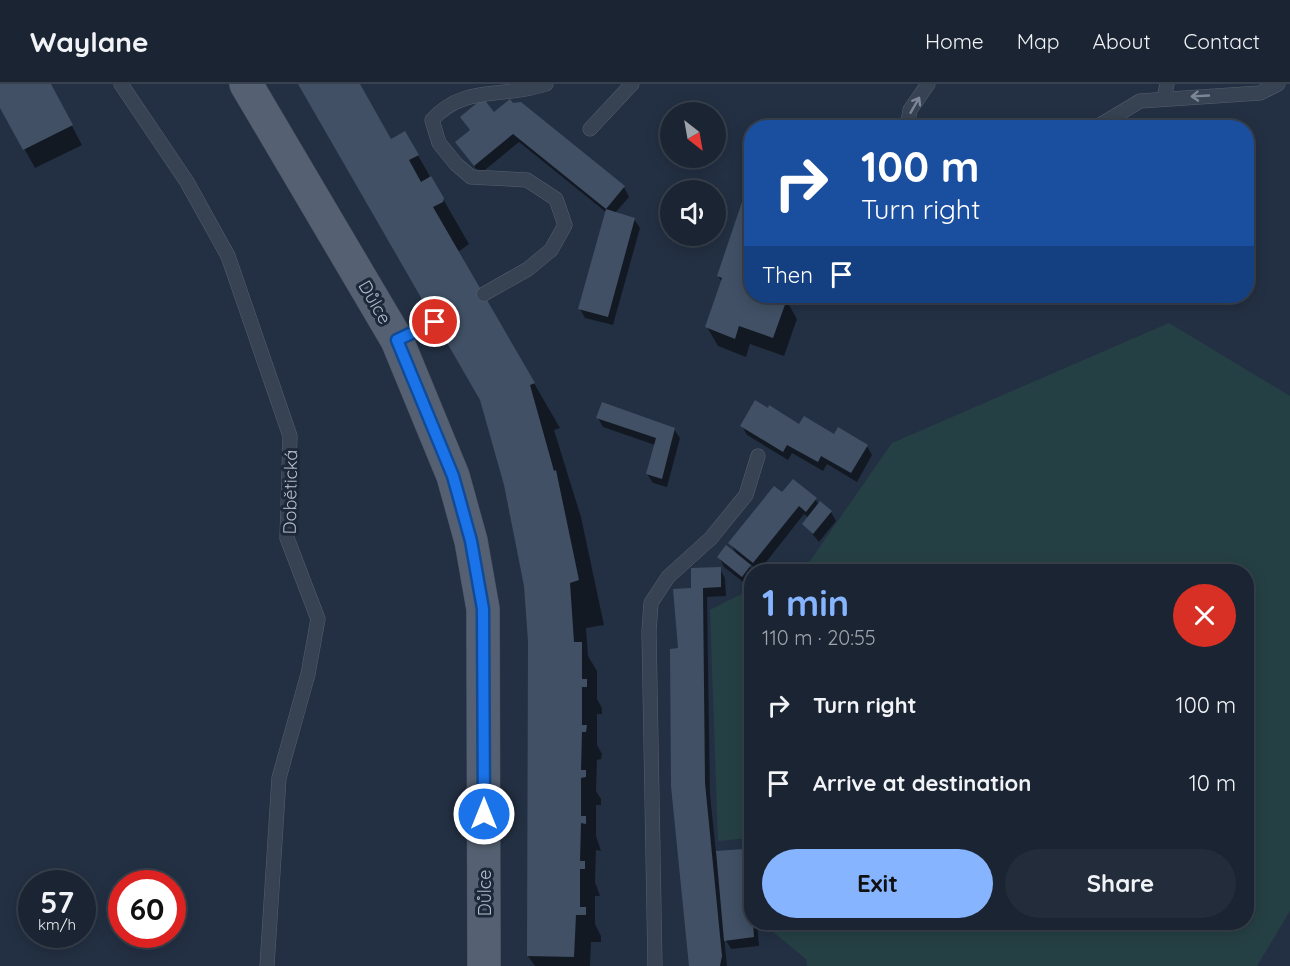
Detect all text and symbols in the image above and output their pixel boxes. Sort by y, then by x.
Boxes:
text: Waylane [30,24,149,59]
text: Home [925,28,984,54]
text: Map [1017,28,1060,54]
text: About [1093,28,1151,54]
text: Contact [1184,28,1260,54]
one-way arrow [1191,91,1211,102]
one-way arrow [909,97,921,114]
north arrow [660,102,726,168]
map controls [660,102,726,246]
text: 100 m [861,140,979,193]
icon: right [762,144,840,222]
button: sound [660,180,726,246]
text: Turn right [861,192,980,226]
icon: arrive [825,258,858,291]
text: Then [762,261,813,289]
street label: Důlce [353,276,397,328]
pin [409,296,460,347]
icon: arrive [418,305,451,338]
street label: Dobětická [278,449,302,535]
text: 1 min [762,580,849,625]
button: close [1173,584,1236,647]
text: 110 m · 20:55 [762,625,876,650]
icon: right [762,689,795,722]
text: Turn right [813,691,917,719]
text: 100 m [1176,691,1236,719]
icon: arrive [762,767,795,800]
text: Arrive at destination [813,769,1031,797]
text: 10 m [1189,769,1236,797]
position arrow [452,782,516,846]
button: Exit [762,849,993,918]
button: Share [1005,849,1236,918]
speed limit sign: 60 [108,870,186,948]
street label: Důlce [473,870,496,916]
text: 57 [40,883,74,921]
text: km/h [38,915,76,934]

